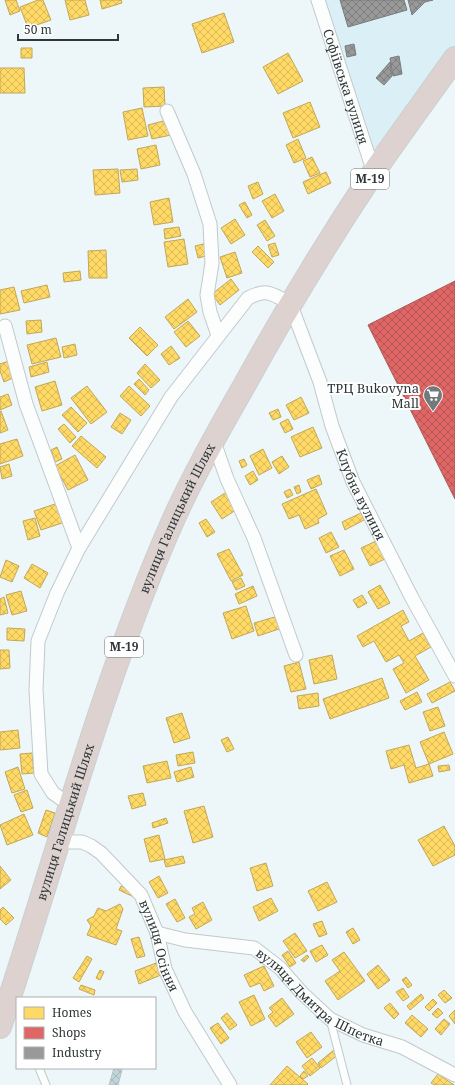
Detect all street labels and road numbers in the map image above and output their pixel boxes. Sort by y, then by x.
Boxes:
street label: Софіївська вулиця [319,27,373,147]
road number: М-19 [351,169,389,189]
street label: вулиця Галицький Шлях [135,440,219,596]
street label: Клубна вулиця [332,446,390,543]
road number: М-19 [105,637,143,657]
street label: вулиця Галицький Шлях [32,741,98,903]
street label: вулиця Осіння [135,897,183,994]
street label: вулиця Дмитра Шпетка [252,944,386,1050]

